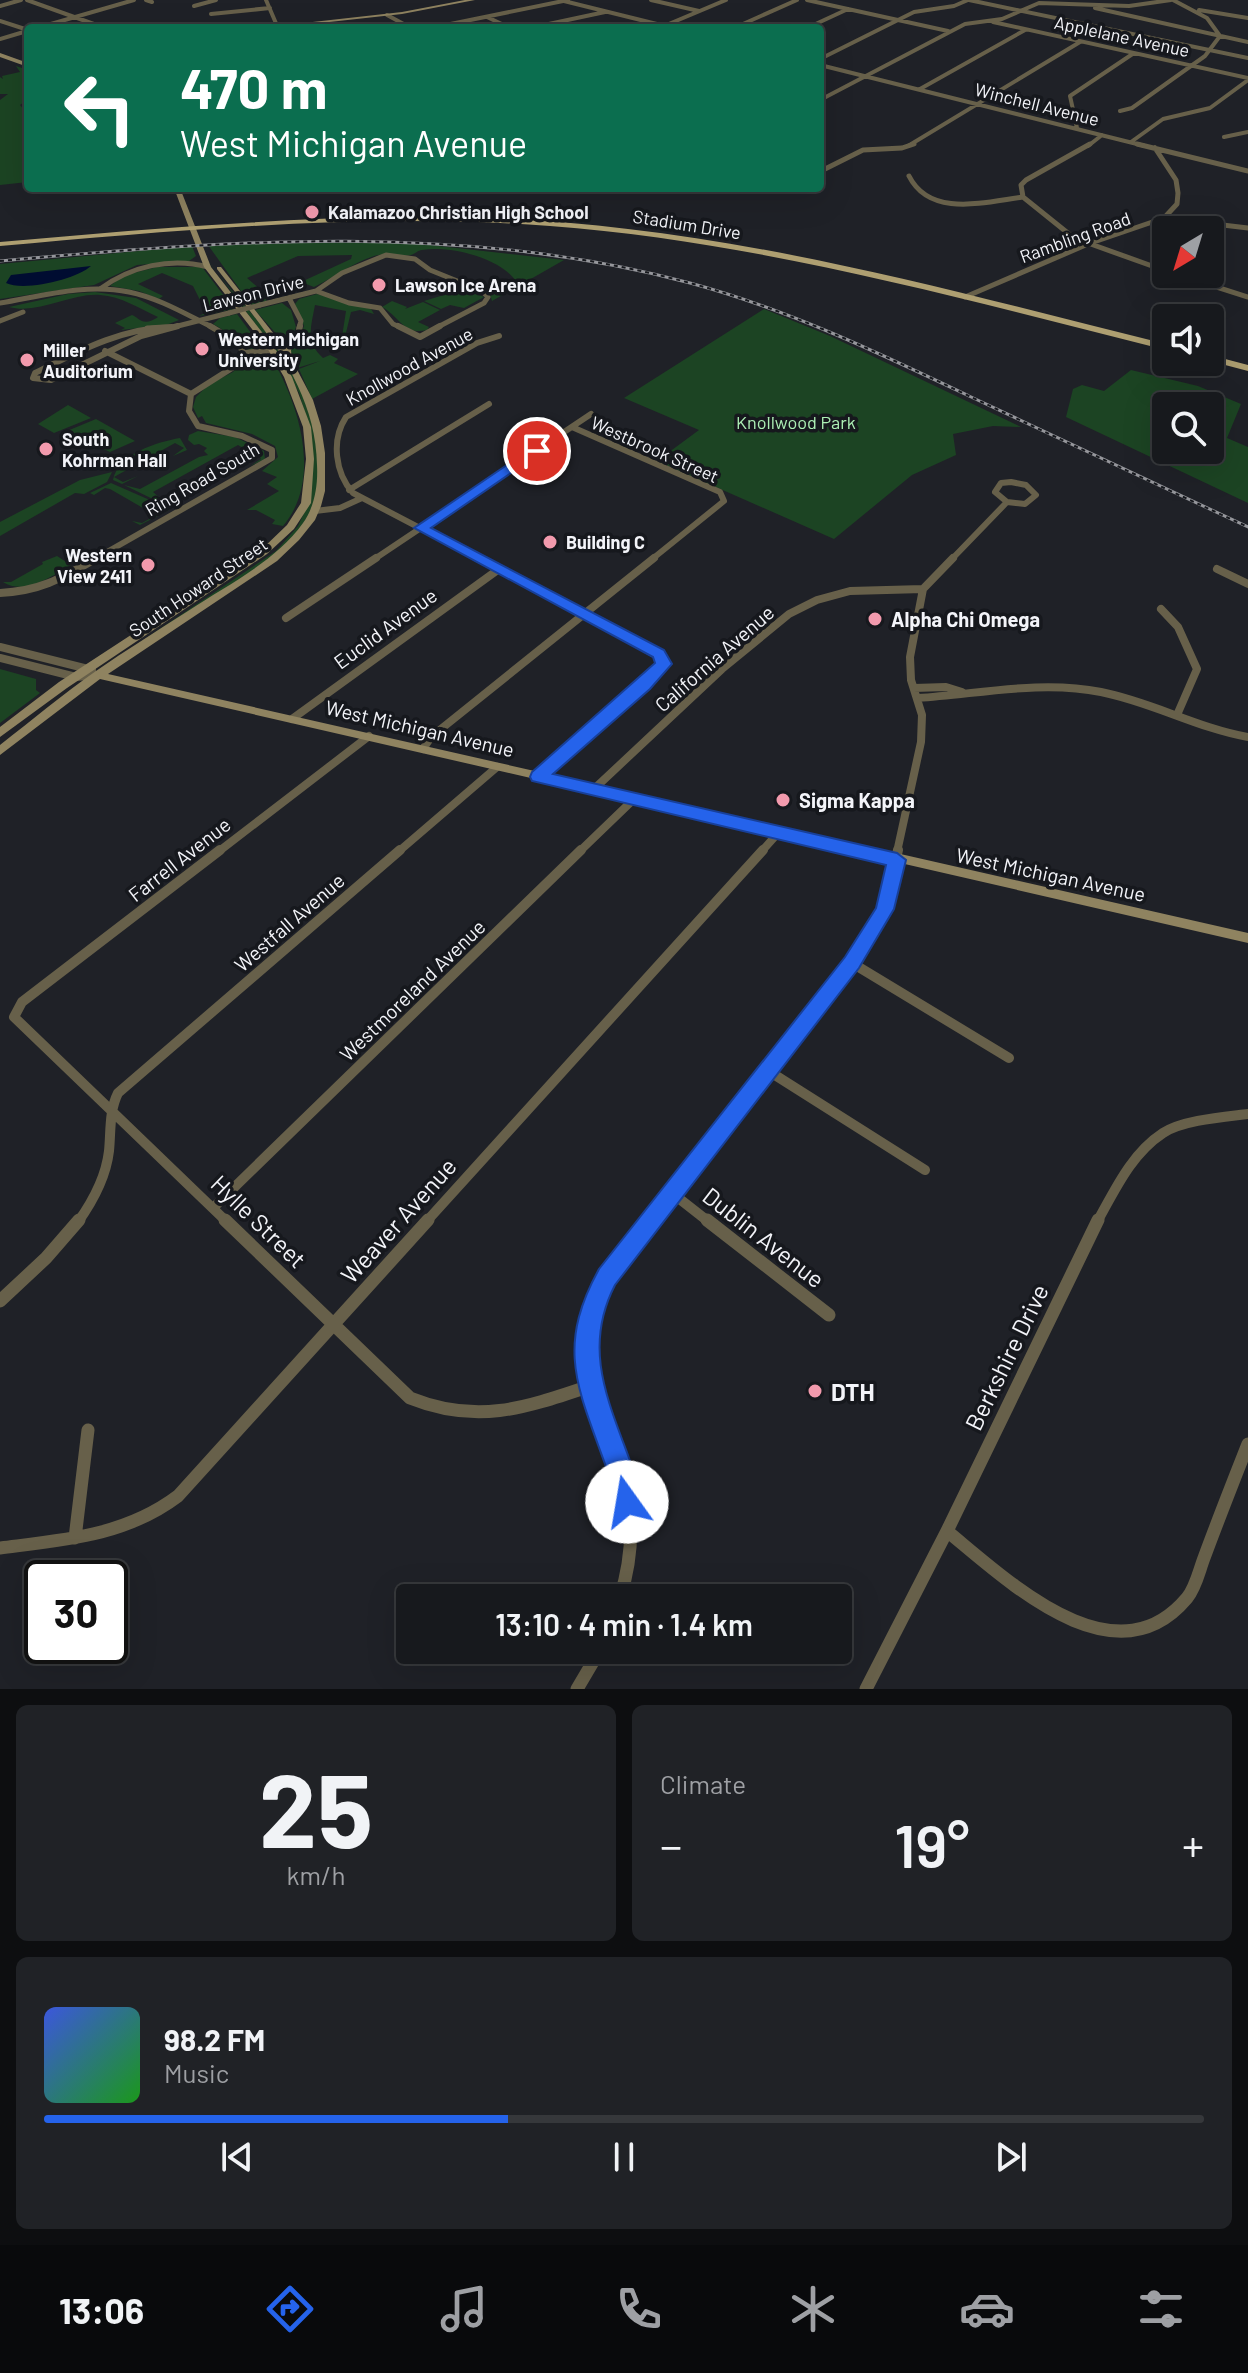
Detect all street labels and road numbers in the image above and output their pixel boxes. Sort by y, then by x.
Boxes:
street label: Applelane Avenue [1052,11,1192,61]
street label: Winchell Avenue [972,78,1102,130]
street label: Stadium Drive [631,205,743,243]
street label: Rambling Road [1017,207,1133,267]
street label: Lawson Drive [200,270,306,316]
street label: Knollwood Avenue [342,322,476,410]
street label: Westbrook Street [588,411,722,487]
street label: Ring Road South [141,437,263,521]
street label: South Howard Street [125,533,271,641]
street label: Euclid Avenue [329,583,441,673]
street label: California Avenue [650,600,778,716]
street label: West Michigan Avenue [323,695,517,761]
street label: Farrell Avenue [123,812,235,906]
street label: West Michigan Avenue [954,842,1148,906]
street label: Westfall Avenue [229,868,349,976]
street label: Westmoreland Avenue [334,914,490,1066]
street label: Weaver Avenue [334,1151,462,1289]
street label: Hylle Street [205,1169,313,1273]
street label: Dublin Avenue [697,1181,831,1293]
street label: Berkshire Drive [958,1279,1054,1435]

